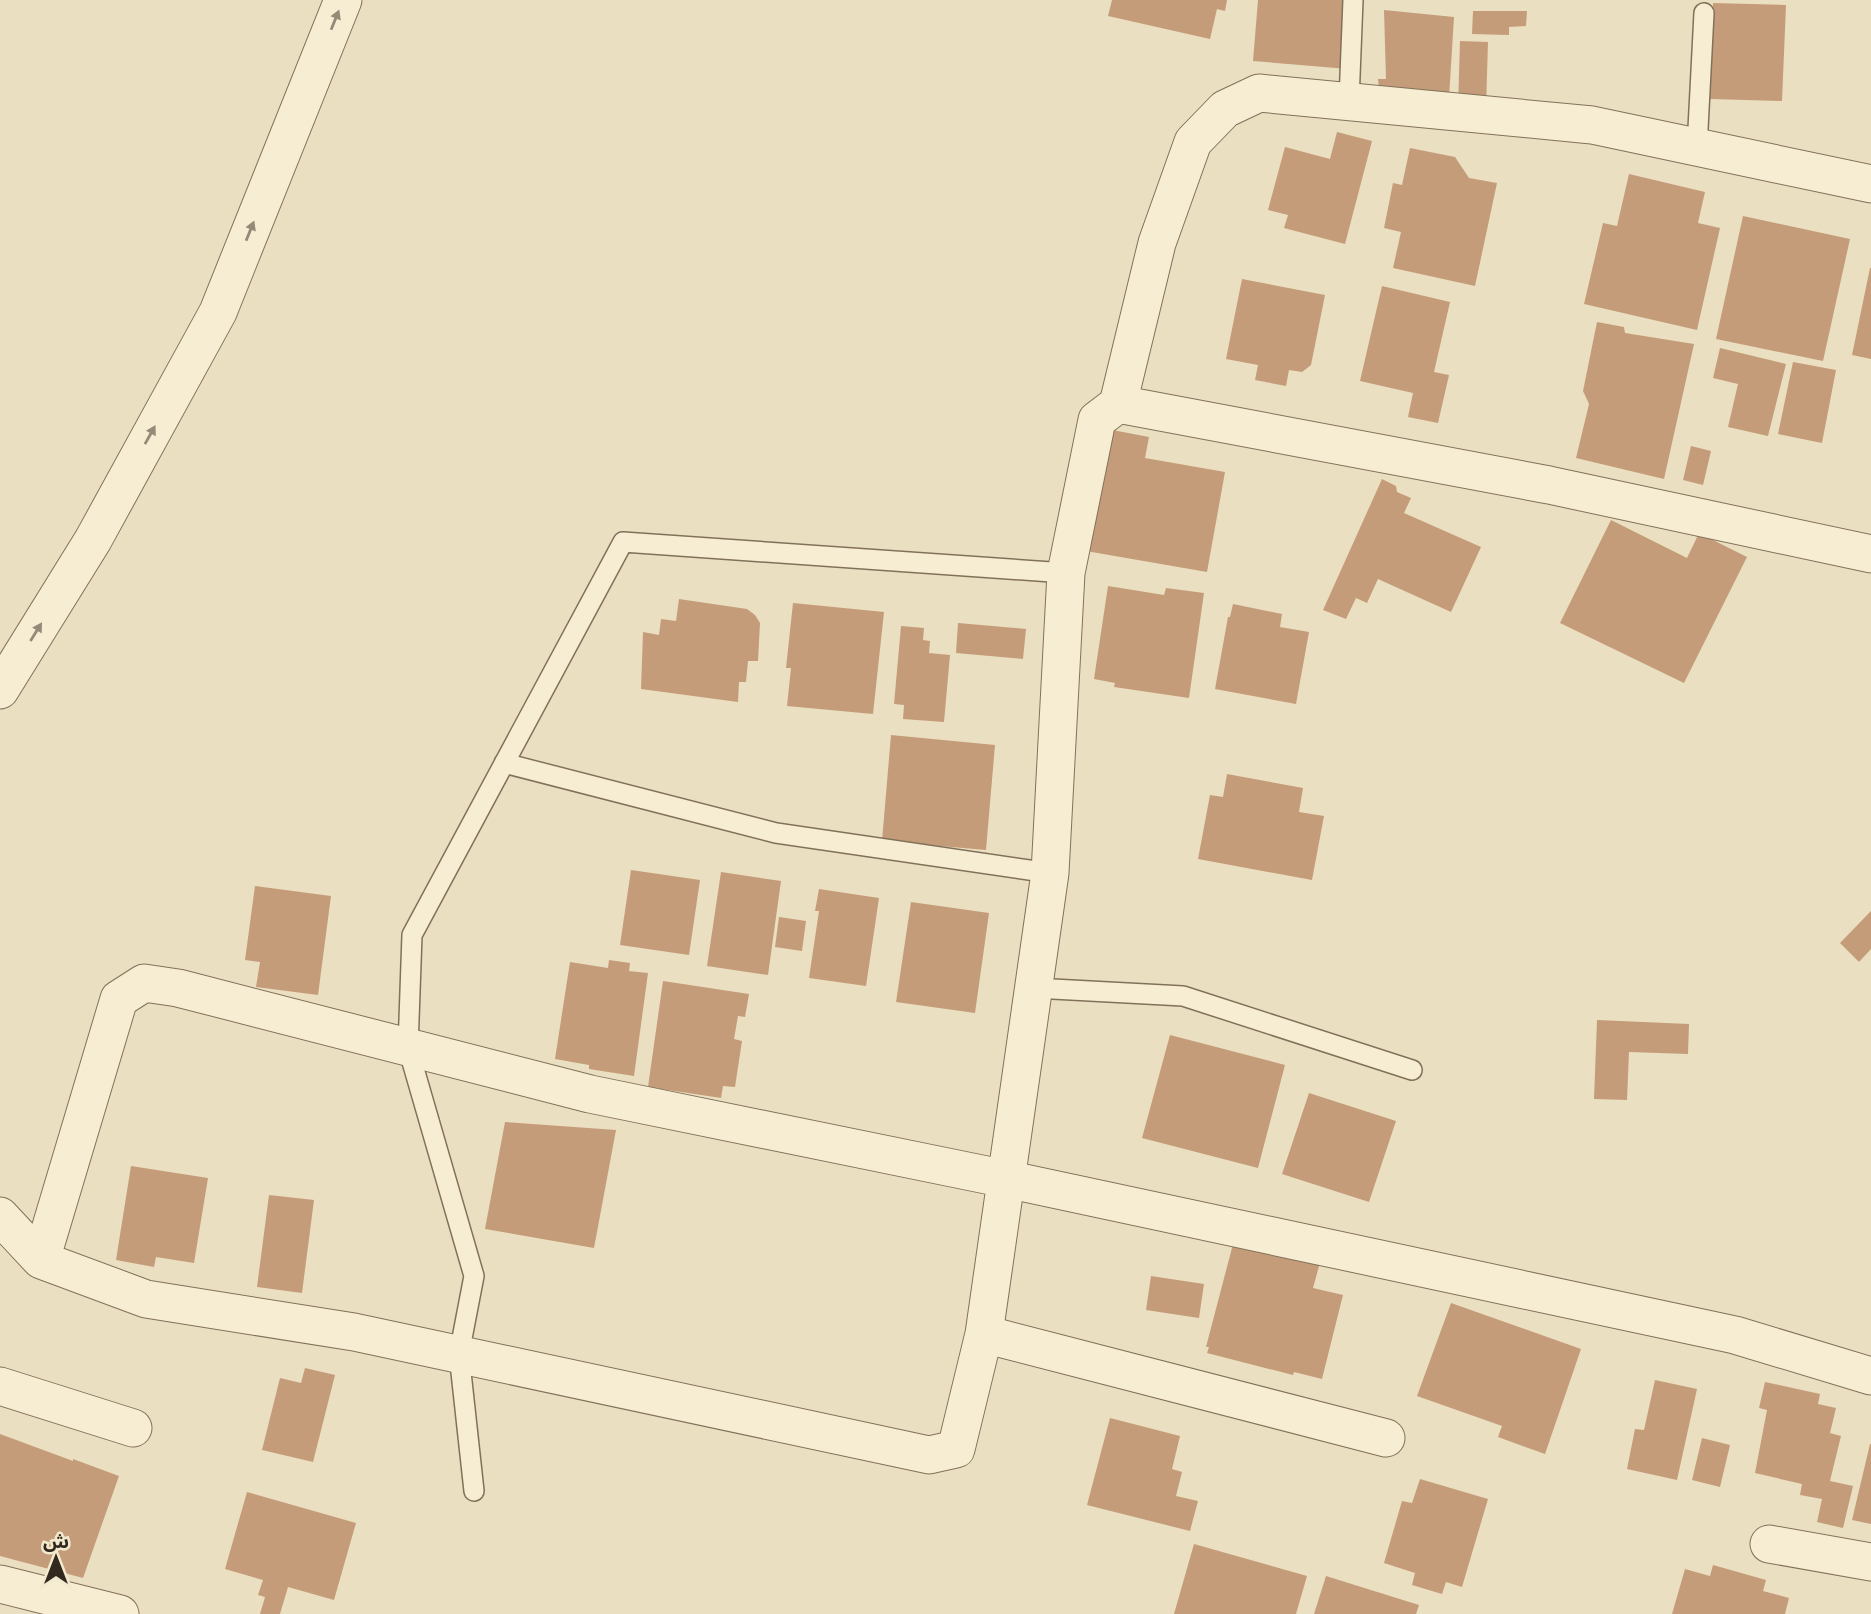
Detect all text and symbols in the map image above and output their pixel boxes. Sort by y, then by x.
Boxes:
one-way arrow [330,9,341,30]
one-way arrow [245,221,256,242]
one-way arrow [144,425,156,445]
one-way arrow [29,622,42,641]
north arrow [21,1523,91,1593]
text: ش [43,1529,69,1553]

